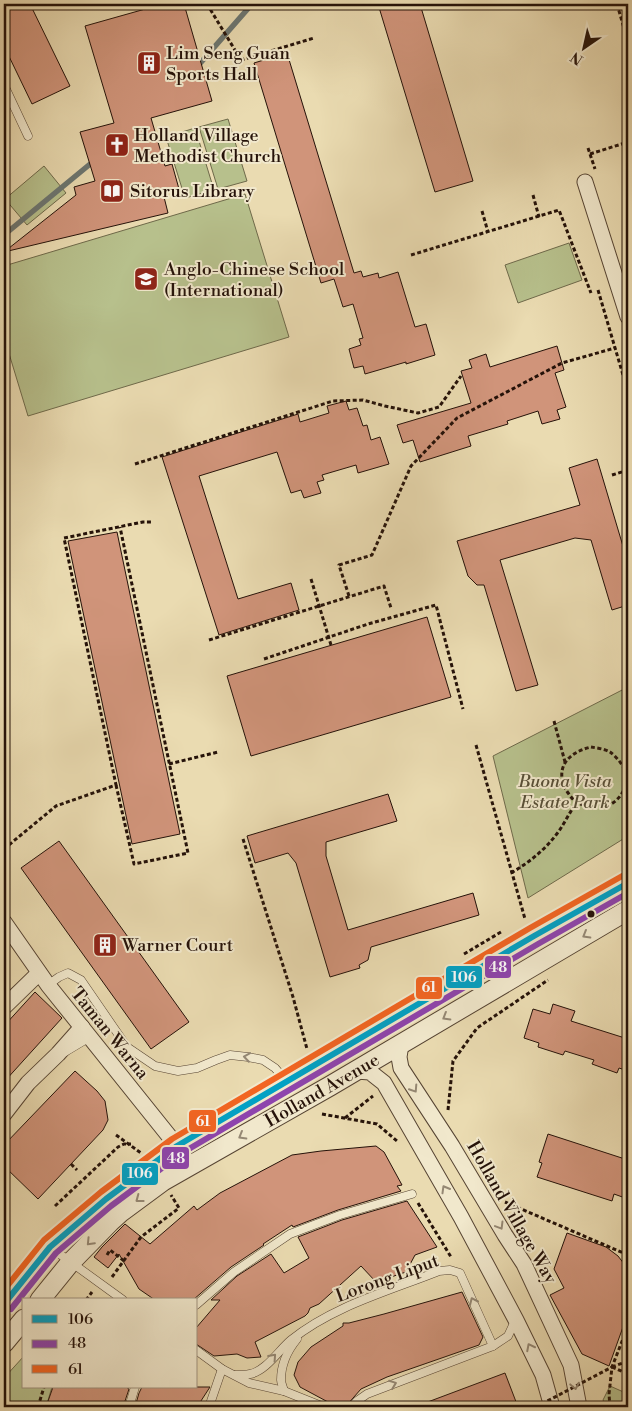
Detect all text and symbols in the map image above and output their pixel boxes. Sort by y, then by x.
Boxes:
north arrow [560,22,610,72]
place label: Lim Seng Guan Sports Hall [166,42,290,86]
text: N [568,47,587,69]
building icon: Lim Seng Guan Sports Hall [136,50,162,76]
place label: Holland Village Methodist Church [134,124,282,168]
church icon: Holland Village Methodist Church [104,132,130,158]
library icon: Sitorus Library [99,178,125,204]
place label: Sitorus Library [130,180,255,203]
place label: Anglo-Chinese School (International) [163,258,345,302]
school or university icon: Anglo-Chinese School (International) [133,266,159,292]
park label: Buona Vista Estate Park [517,770,613,814]
unlabelled marker [586,909,596,919]
one-way arrow [583,928,592,938]
building icon: Warner Court [92,932,118,958]
place label: Warner Court [121,934,234,957]
line badge: 48 [484,955,512,979]
text: 48 [489,959,507,977]
line badge: 106 [445,965,483,989]
text: 106 [451,969,477,987]
line badge: 61 [415,976,443,1000]
text: 61 [421,979,437,997]
street label: Taman Warna [65,982,154,1085]
one-way arrow [443,1011,452,1021]
street label: Holland Avenue [261,1049,384,1133]
one-way arrow [243,1053,252,1063]
one-way arrow [408,1083,418,1092]
line badge: 61 [188,1109,217,1133]
text: 61 [195,1113,211,1131]
one-way arrow [239,1130,248,1140]
street label: Holland Village Way [461,1137,562,1288]
line badge: 48 [161,1146,190,1170]
text: 48 [167,1150,185,1168]
line badge: 106 [121,1162,159,1186]
text: 106 [127,1165,153,1183]
one-way arrow [442,1186,452,1195]
one-way arrow [136,1193,145,1201]
one-way arrow [494,1221,504,1230]
one-way arrow [87,1237,96,1246]
street label: Lorong Liput [332,1249,443,1308]
one-way arrow [469,1297,480,1306]
legend [22,1298,198,1388]
text: 106 [68,1310,93,1329]
text: 48 [68,1334,86,1353]
one-way arrow [526,1344,536,1353]
one-way arrow [267,1354,276,1363]
text: 61 [68,1360,84,1379]
one-way arrow [388,1380,397,1390]
one-way arrow [569,1382,580,1391]

